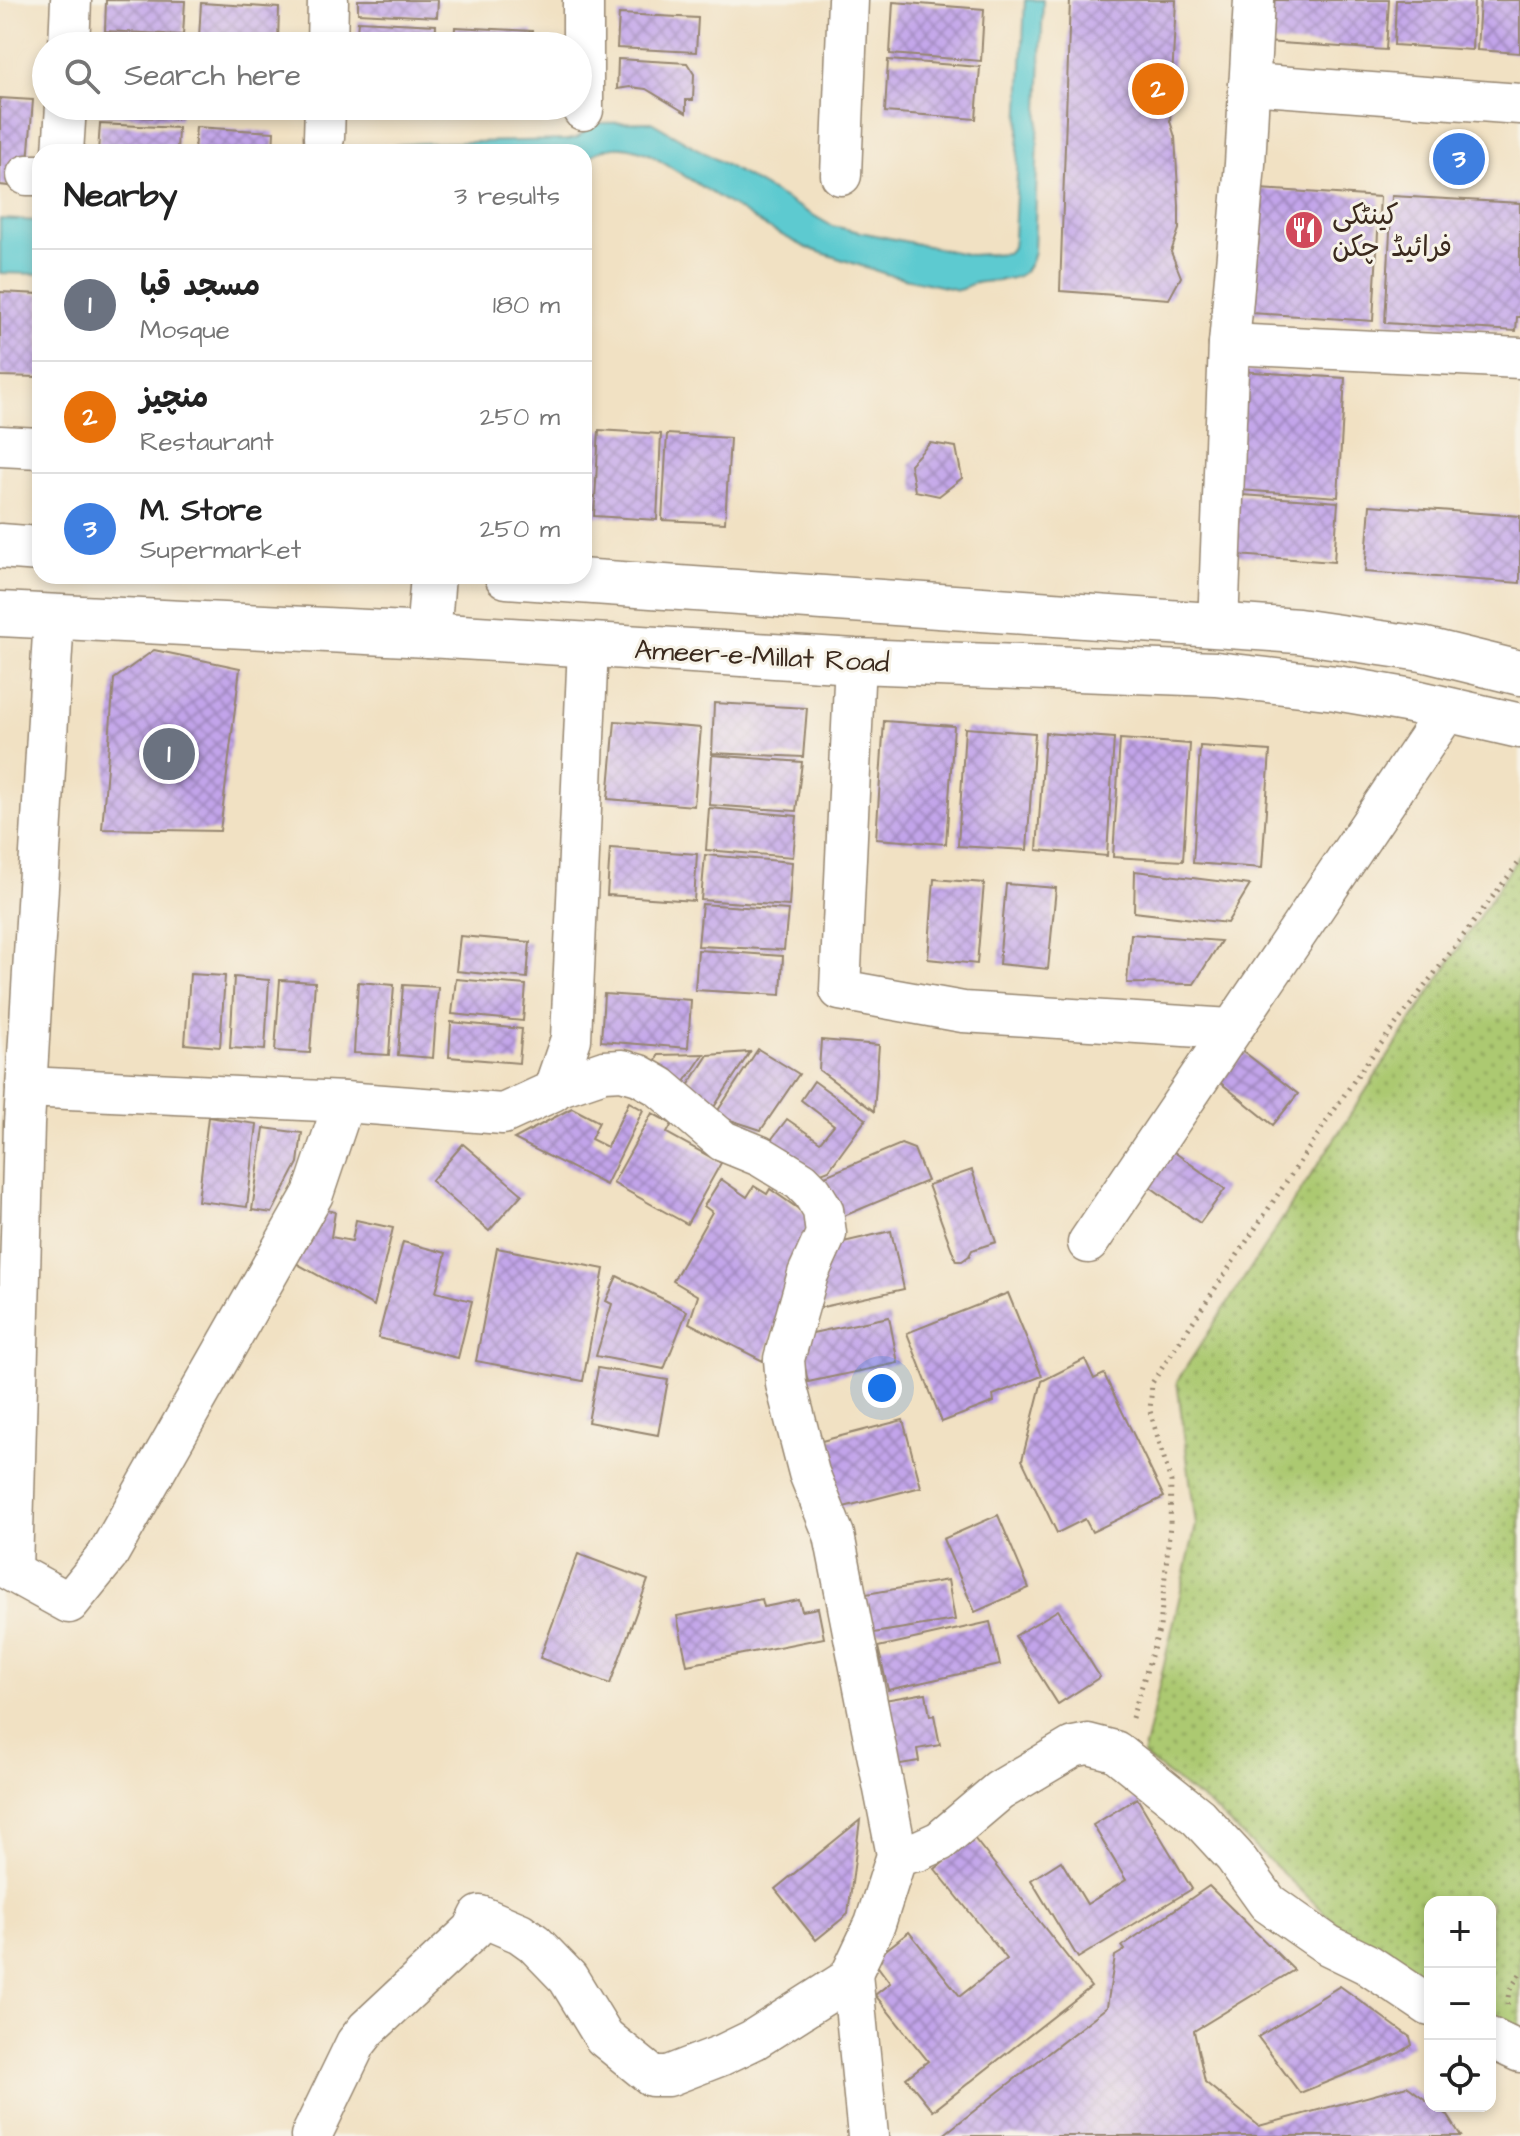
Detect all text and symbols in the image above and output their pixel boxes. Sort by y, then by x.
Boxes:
search box [32,32,592,120]
icon: search [60,54,104,98]
text: Search here [124,55,301,97]
pin: 2 [1132,59,1184,119]
pin: 3 [1433,129,1485,189]
text: Nearby [64,172,178,220]
text: 3 results [454,178,560,214]
place label: کینٹکی فرائیڈ چکن [1332,196,1452,267]
restaurant icon: کینٹکی فرائیڈ چکن [1283,209,1325,251]
text: مسجد قبا [140,265,260,307]
text: 1 [88,287,92,323]
text: 180 m [493,287,560,323]
text: Mosque [140,312,230,348]
text: منچیز [140,377,208,419]
text: 2 [83,399,97,435]
text: 250 m [480,399,560,435]
text: Restaurant [140,424,274,460]
text: M. Store [140,490,262,532]
text: 3 [83,511,97,547]
text: 250 m [480,511,560,547]
text: Supermarket [140,532,301,568]
street label: Ameer-e-Millat Road [633,630,890,683]
pin: 1 [143,724,195,784]
your location [862,1368,902,1408]
map controls [1424,1896,1496,2112]
button: + [1424,1896,1496,1968]
button: − [1424,1968,1496,2040]
button: locate [1424,2040,1496,2112]

